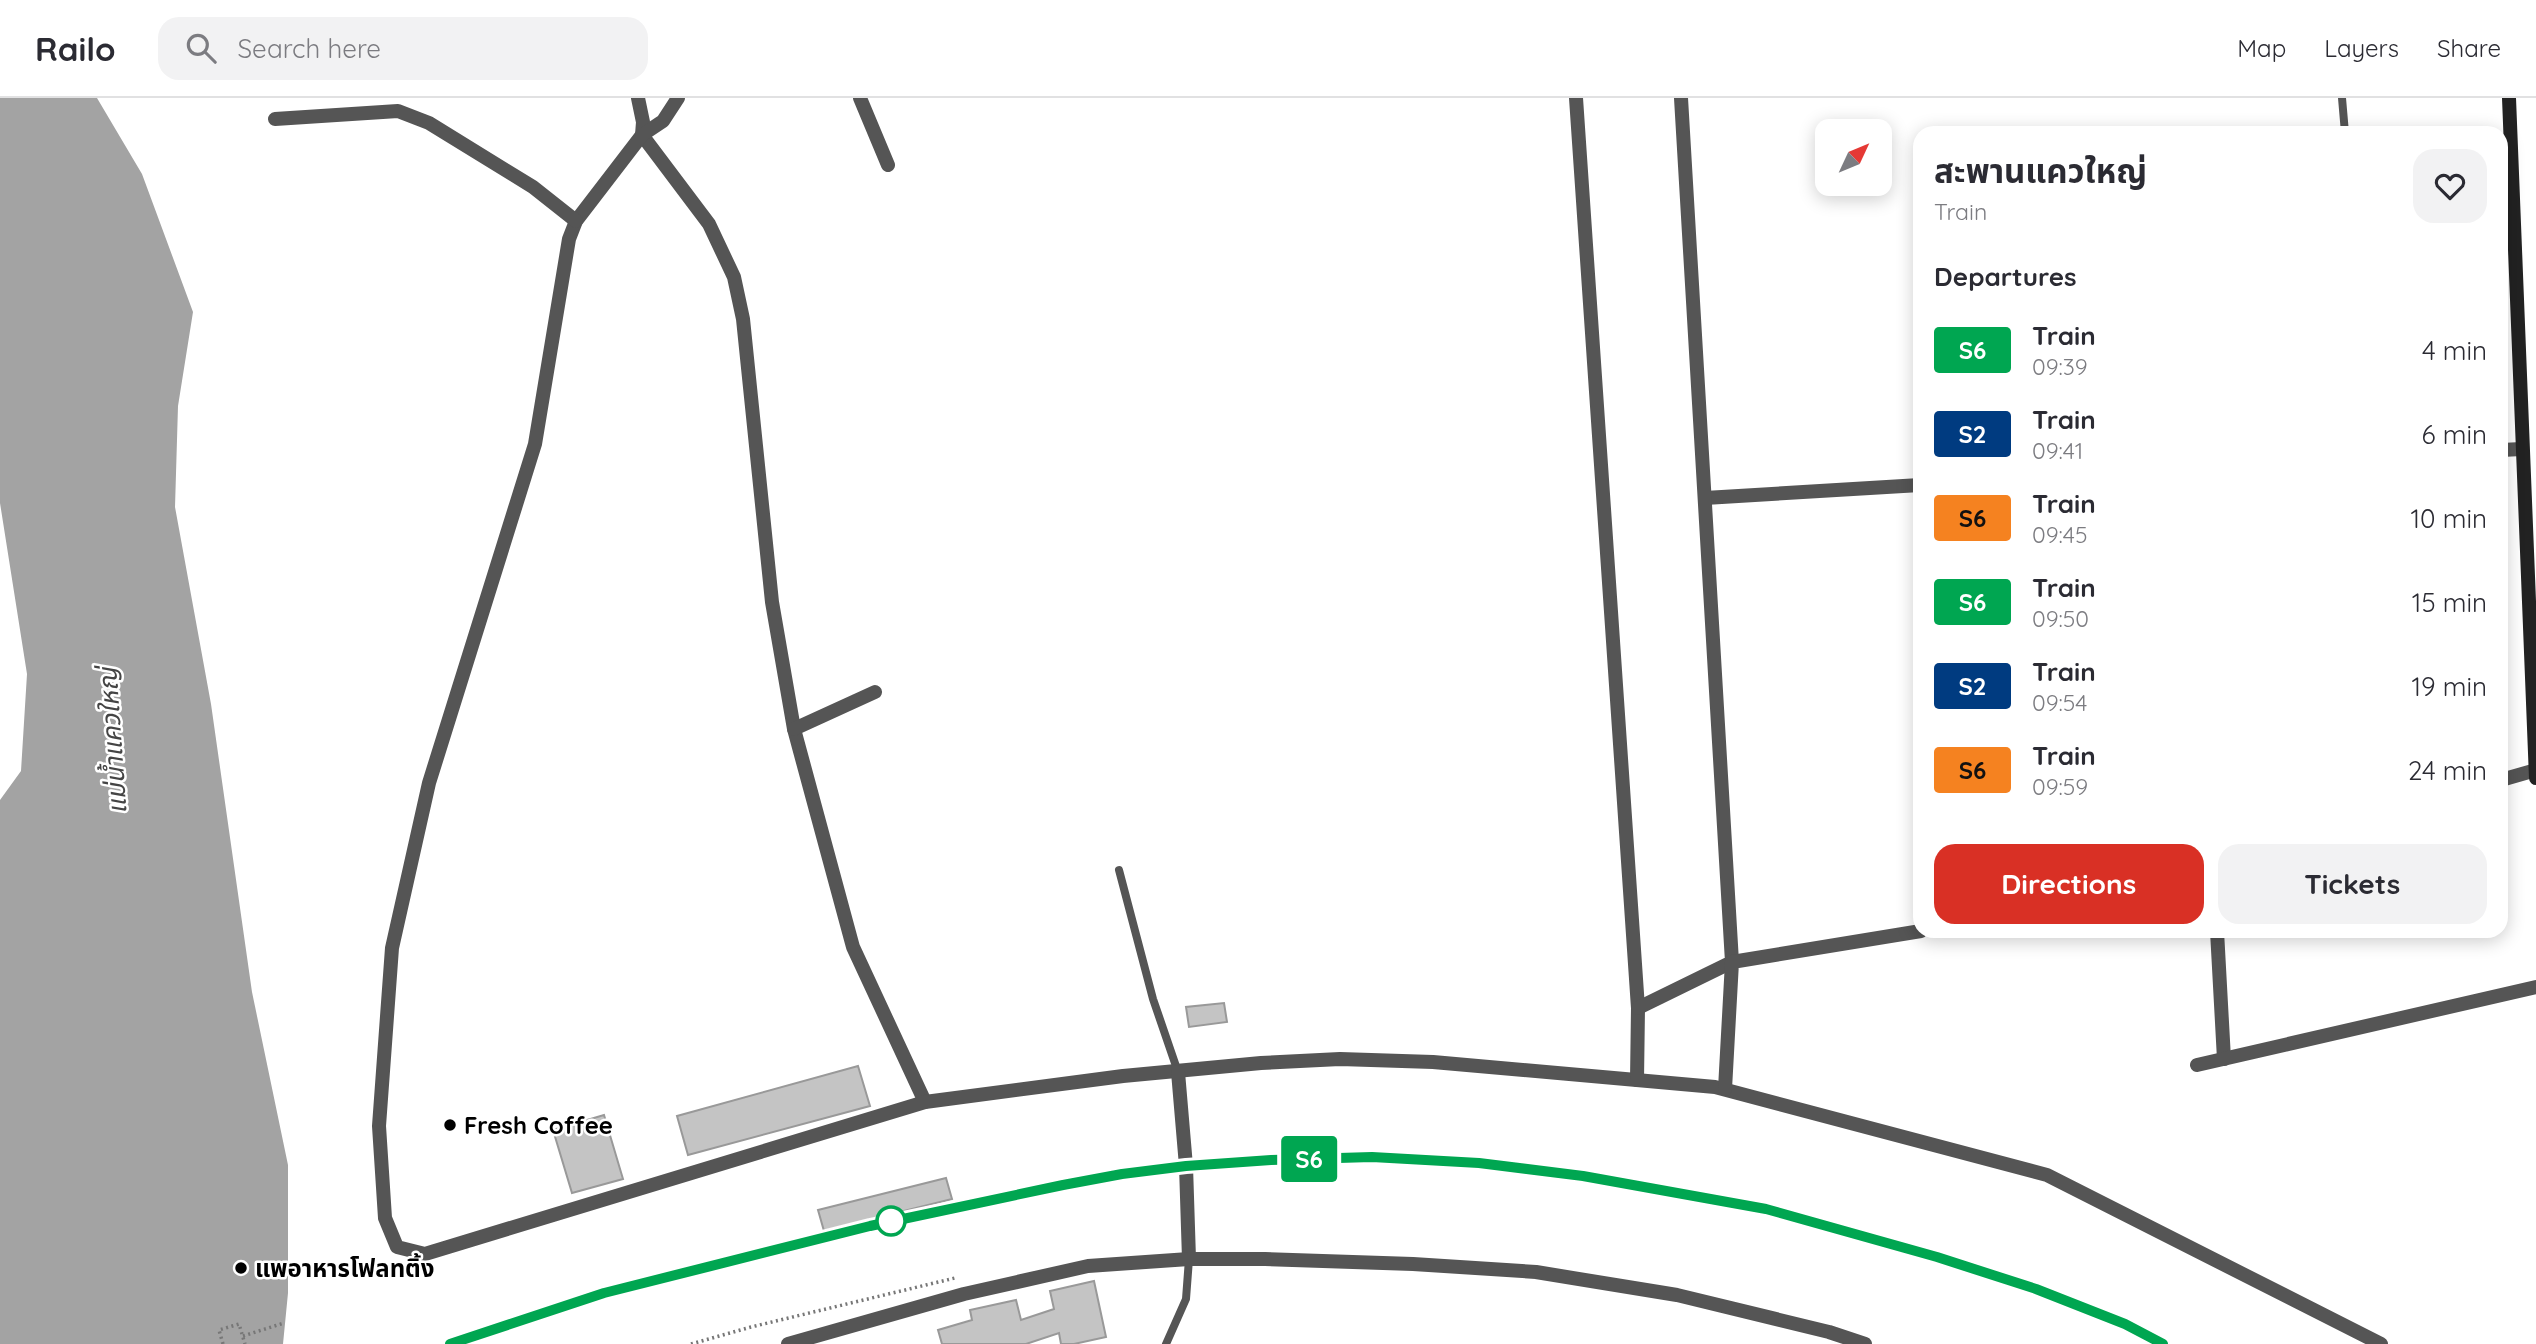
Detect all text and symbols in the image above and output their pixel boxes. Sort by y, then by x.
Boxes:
search box [158,17,648,80]
text: Railo [35,28,116,69]
icon: search [182,29,220,67]
text: Search here [238,32,381,65]
text: Map [2237,33,2286,63]
text: Layers [2324,33,2399,63]
text: Share [2437,33,2501,63]
north arrow [1815,119,1892,196]
map controls [1815,119,1892,196]
button: heart [2413,149,2487,223]
text: สะพานแควใหญ่ [1934,150,2147,191]
text: Train [1934,197,1987,226]
text: Departures [1934,260,2077,293]
text: Train [2032,319,2096,352]
text: 4 min [2422,334,2487,367]
text: S6 [1959,335,1986,365]
text: 09:39 [2032,352,2088,381]
text: Train [2032,403,2096,436]
text: 6 min [2422,418,2487,451]
text: S2 [1959,419,1986,449]
text: 09:41 [2032,436,2083,465]
text: Train [2032,487,2096,520]
text: 10 min [2411,502,2487,535]
text: S6 [1959,503,1986,533]
text: 09:45 [2032,520,2088,549]
text: Train [2032,571,2096,604]
text: 15 min [2412,586,2487,619]
text: S6 [1959,587,1986,617]
text: 09:50 [2032,604,2089,633]
text: Train [2032,655,2096,688]
water label: แม่น้ำแควใหญ่ [89,663,134,815]
text: 19 min [2411,670,2487,703]
text: S2 [1959,671,1986,701]
text: 09:54 [2032,688,2087,717]
text: Train [2032,739,2096,772]
text: 24 min [2408,754,2487,787]
text: S6 [1959,755,1986,785]
text: 09:59 [2032,772,2088,801]
button: Directions [1934,844,2204,924]
button: Tickets [2218,844,2487,924]
place label: Fresh Coffee [464,1110,613,1140]
marker: Fresh Coffee [442,1117,458,1133]
line badge: S6 [1278,1136,1340,1182]
text: S6 [1295,1144,1323,1174]
unlabelled marker [876,1206,906,1236]
place label: แพอาหารโฟลทติ้ง [255,1253,435,1283]
marker: แพอาหารโฟลทติ้ง [233,1260,249,1276]

